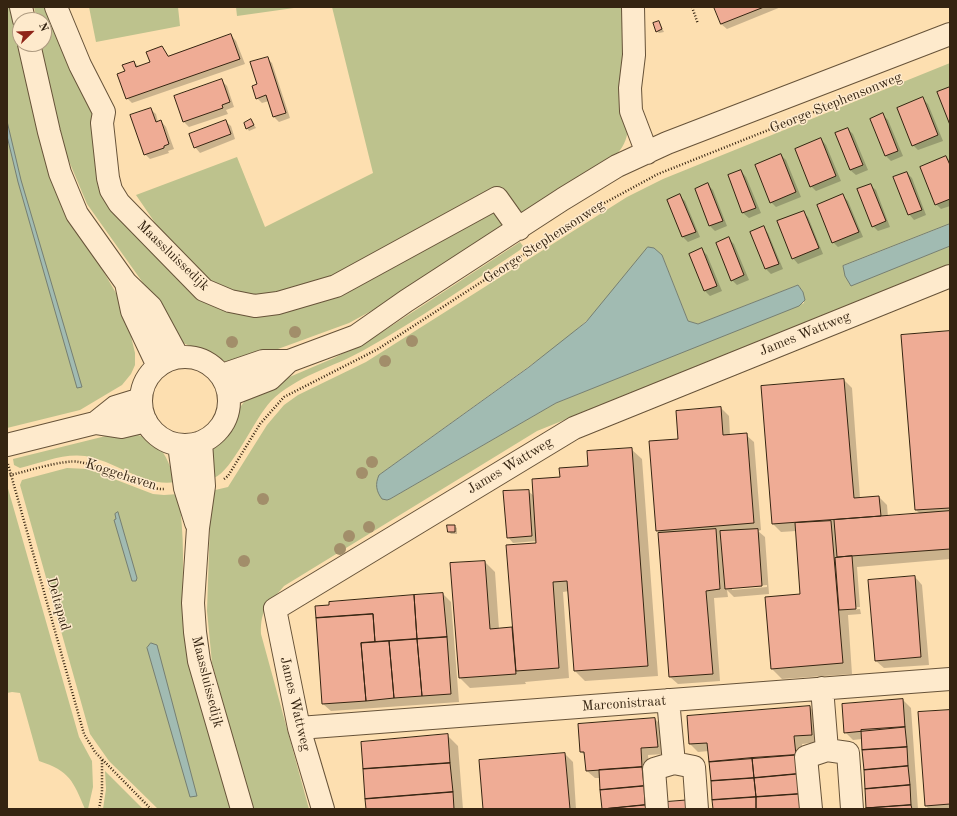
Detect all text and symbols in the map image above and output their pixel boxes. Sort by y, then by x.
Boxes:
north arrow [12,12,52,52]
text: N [36,21,49,34]
street label: George Stephensonweg [768,69,904,137]
street label: George Stephensonweg [480,197,608,287]
street label: Maassluissedijk [133,217,213,295]
street label: James Wattweg [757,308,853,360]
street label: James Wattweg [464,434,556,498]
street label: Koggehaven [83,456,159,494]
street label: Deltapad [42,576,74,632]
street label: Maassluissedijk [187,634,227,730]
street label: James Wattweg [276,655,314,753]
street label: Marconistraat [581,693,667,715]

